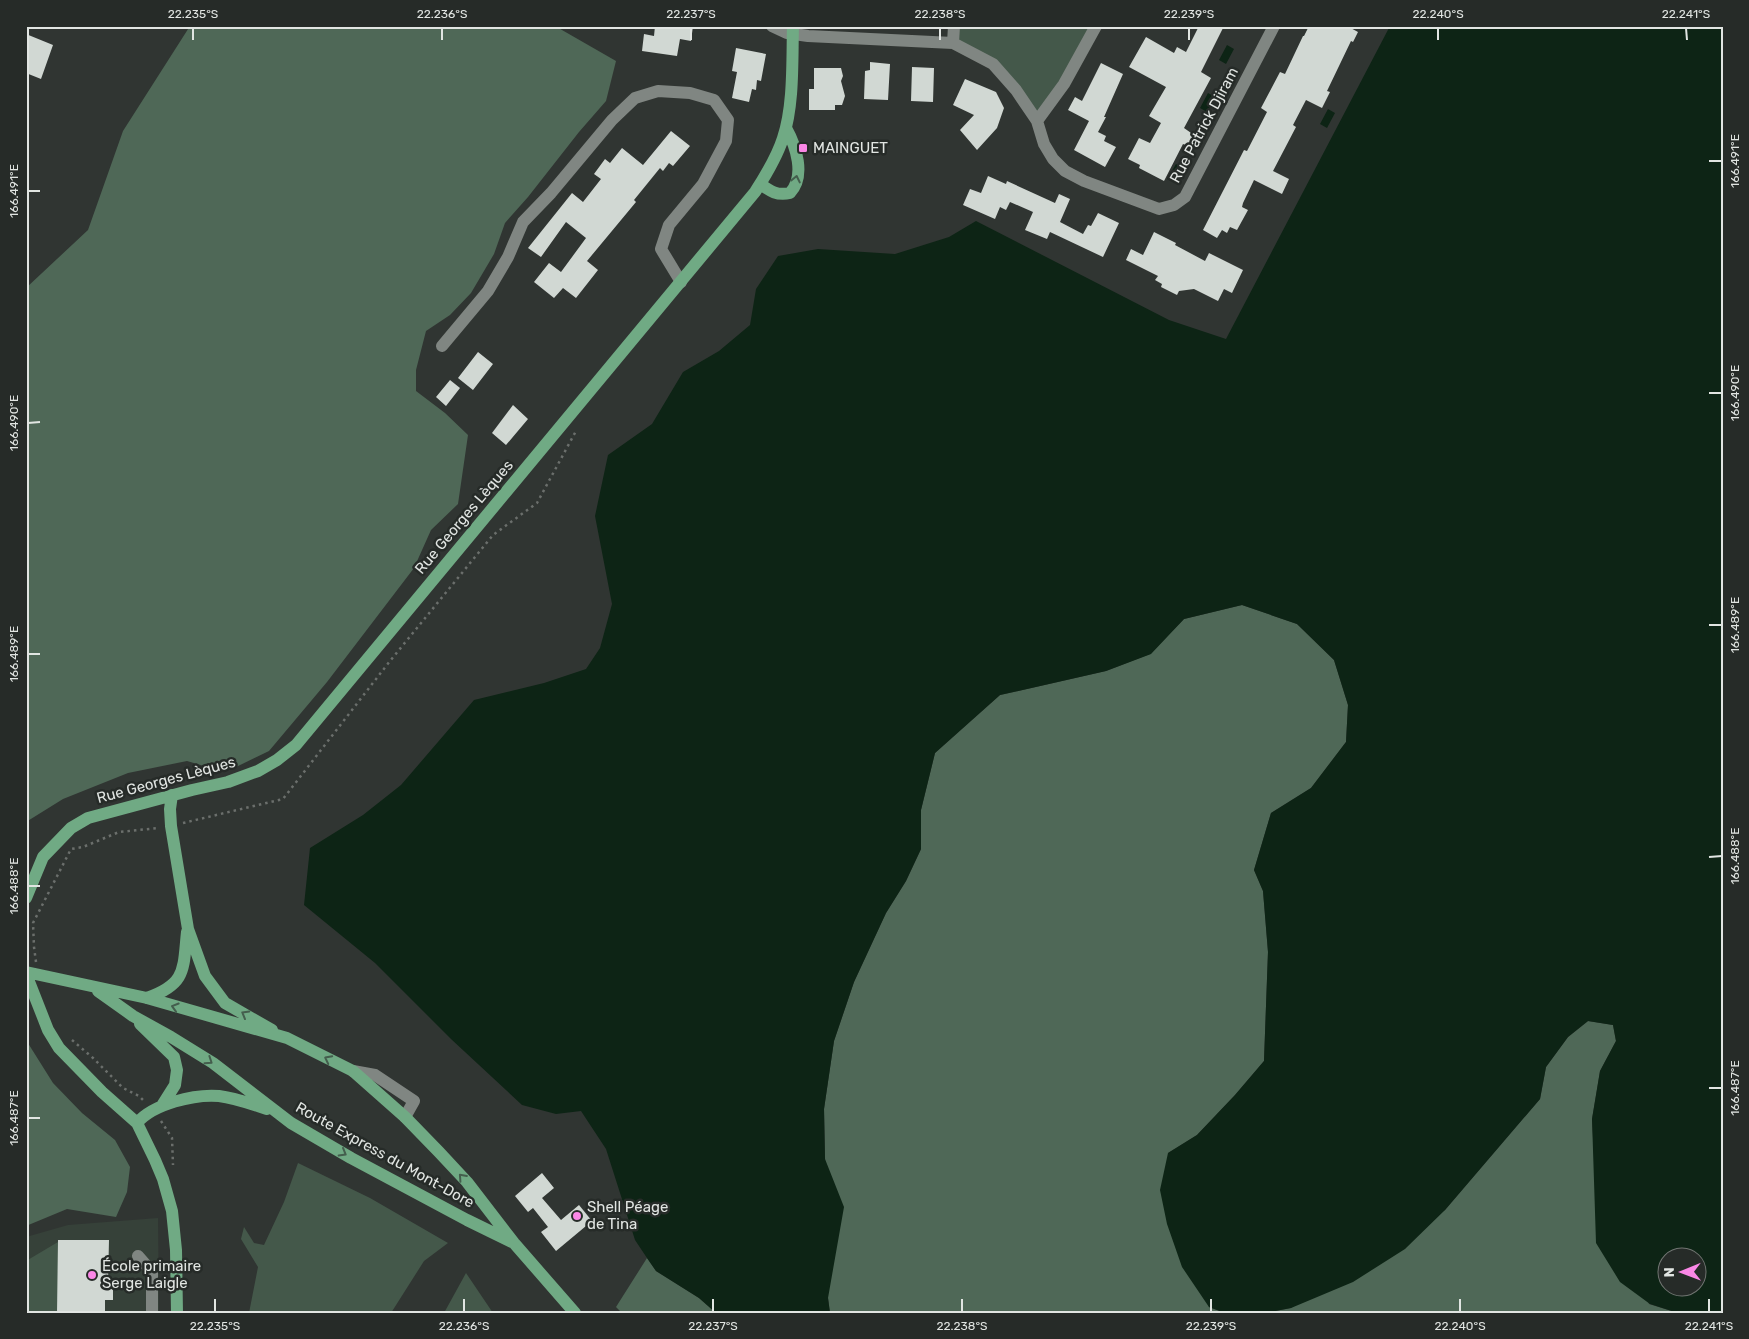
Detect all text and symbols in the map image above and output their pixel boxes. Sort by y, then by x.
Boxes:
text: 22.235°S [168,7,218,21]
text: 22.236°S [417,7,467,21]
text: 22.237°S [666,7,716,21]
text: 22.238°S [914,7,966,21]
text: 22.239°S [1164,7,1214,21]
text: 22.240°S [1412,7,1464,21]
text: 22.241°S [1662,7,1710,21]
street label: Rue Patrick Djiram [1166,64,1242,186]
text: 166.491°E [1728,134,1742,188]
place label: MAINGUET [813,139,888,157]
marker: MAINGUET [797,142,809,154]
text: 166.491°E [7,164,21,218]
one-way arrow [791,175,801,184]
text: 166.490°E [1728,365,1742,421]
text: 166.490°E [7,395,21,451]
street label: Rue Georges Lèques [411,456,517,578]
text: 166.489°E [1728,597,1742,653]
text: 166.489°E [7,626,21,682]
street label: Rue Georges Lèques [95,753,238,807]
text: 166.488°E [1728,827,1742,885]
text: 166.488°E [7,857,21,915]
one-way arrow [172,1002,180,1012]
one-way arrow [241,1010,250,1020]
one-way arrow [203,1055,213,1064]
one-way arrow [325,1055,334,1065]
text: 166.487°E [1728,1060,1742,1116]
text: 166.487°E [7,1090,21,1146]
street label: Route Express du Mont-Dore [293,1098,477,1212]
one-way arrow [337,1147,346,1157]
one-way arrow [459,1174,468,1183]
place label: Shell Péage de Tina [587,1198,668,1233]
marker: Shell Péage de Tina [571,1210,583,1222]
north arrow [1656,1246,1706,1296]
place label: École primaire Serge Laigle [102,1257,201,1292]
text: N [1661,1267,1678,1277]
marker: École primaire Serge Laigle [86,1269,98,1281]
text: 22.235°S [190,1319,240,1333]
text: 22.236°S [439,1319,489,1333]
text: 22.237°S [688,1319,738,1333]
text: 22.238°S [936,1319,988,1333]
text: 22.239°S [1186,1319,1236,1333]
text: 22.240°S [1434,1319,1486,1333]
text: 22.241°S [1685,1319,1733,1333]

